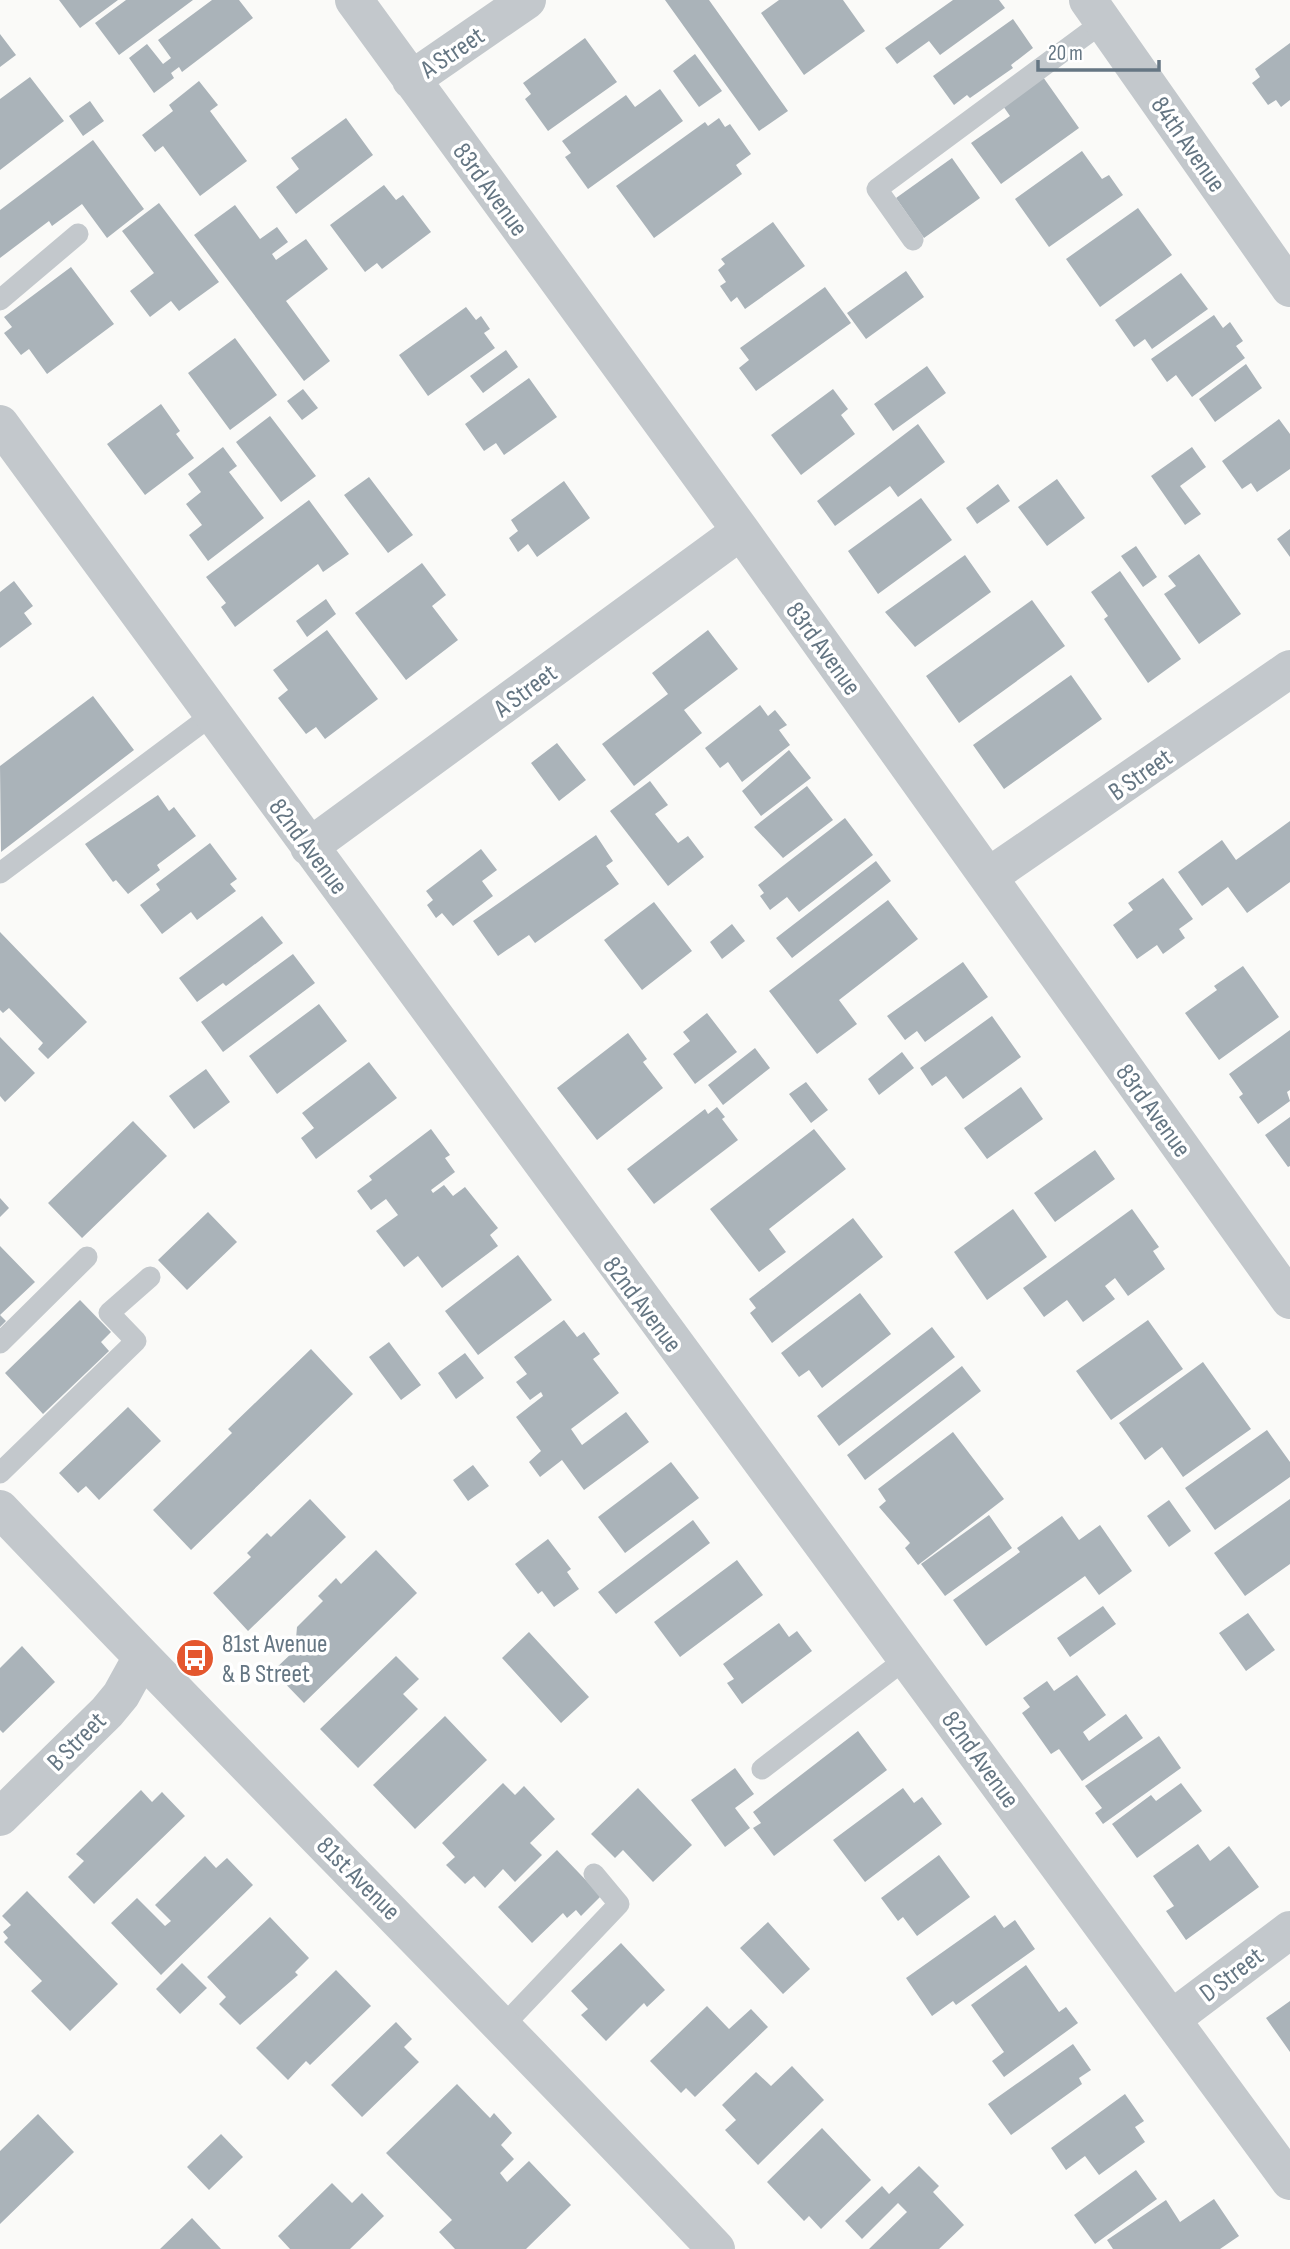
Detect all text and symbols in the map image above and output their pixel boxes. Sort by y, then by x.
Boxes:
street label: A Street [414,21,491,86]
scale bar [1038,28,1159,72]
text: 20 m [1048,41,1083,66]
street label: 84th Avenue [1144,91,1232,199]
street label: 83rd Avenue [446,137,534,243]
street label: 83rd Avenue [779,596,867,702]
street label: A Street [488,658,563,725]
street label: B Street [1103,742,1179,808]
street label: 82nd Avenue [262,793,354,901]
street label: 83rd Avenue [1109,1058,1197,1164]
street label: 82nd Avenue [596,1251,688,1359]
place label: 81st Avenue & B Street [222,1629,327,1690]
bus stop icon: 81st Avenue & B Street [174,1637,216,1679]
street label: 82nd Avenue [934,1705,1025,1814]
street label: B Street [41,1706,113,1778]
street label: 81st Avenue [310,1831,406,1927]
street label: D Street [1194,1941,1270,2009]

